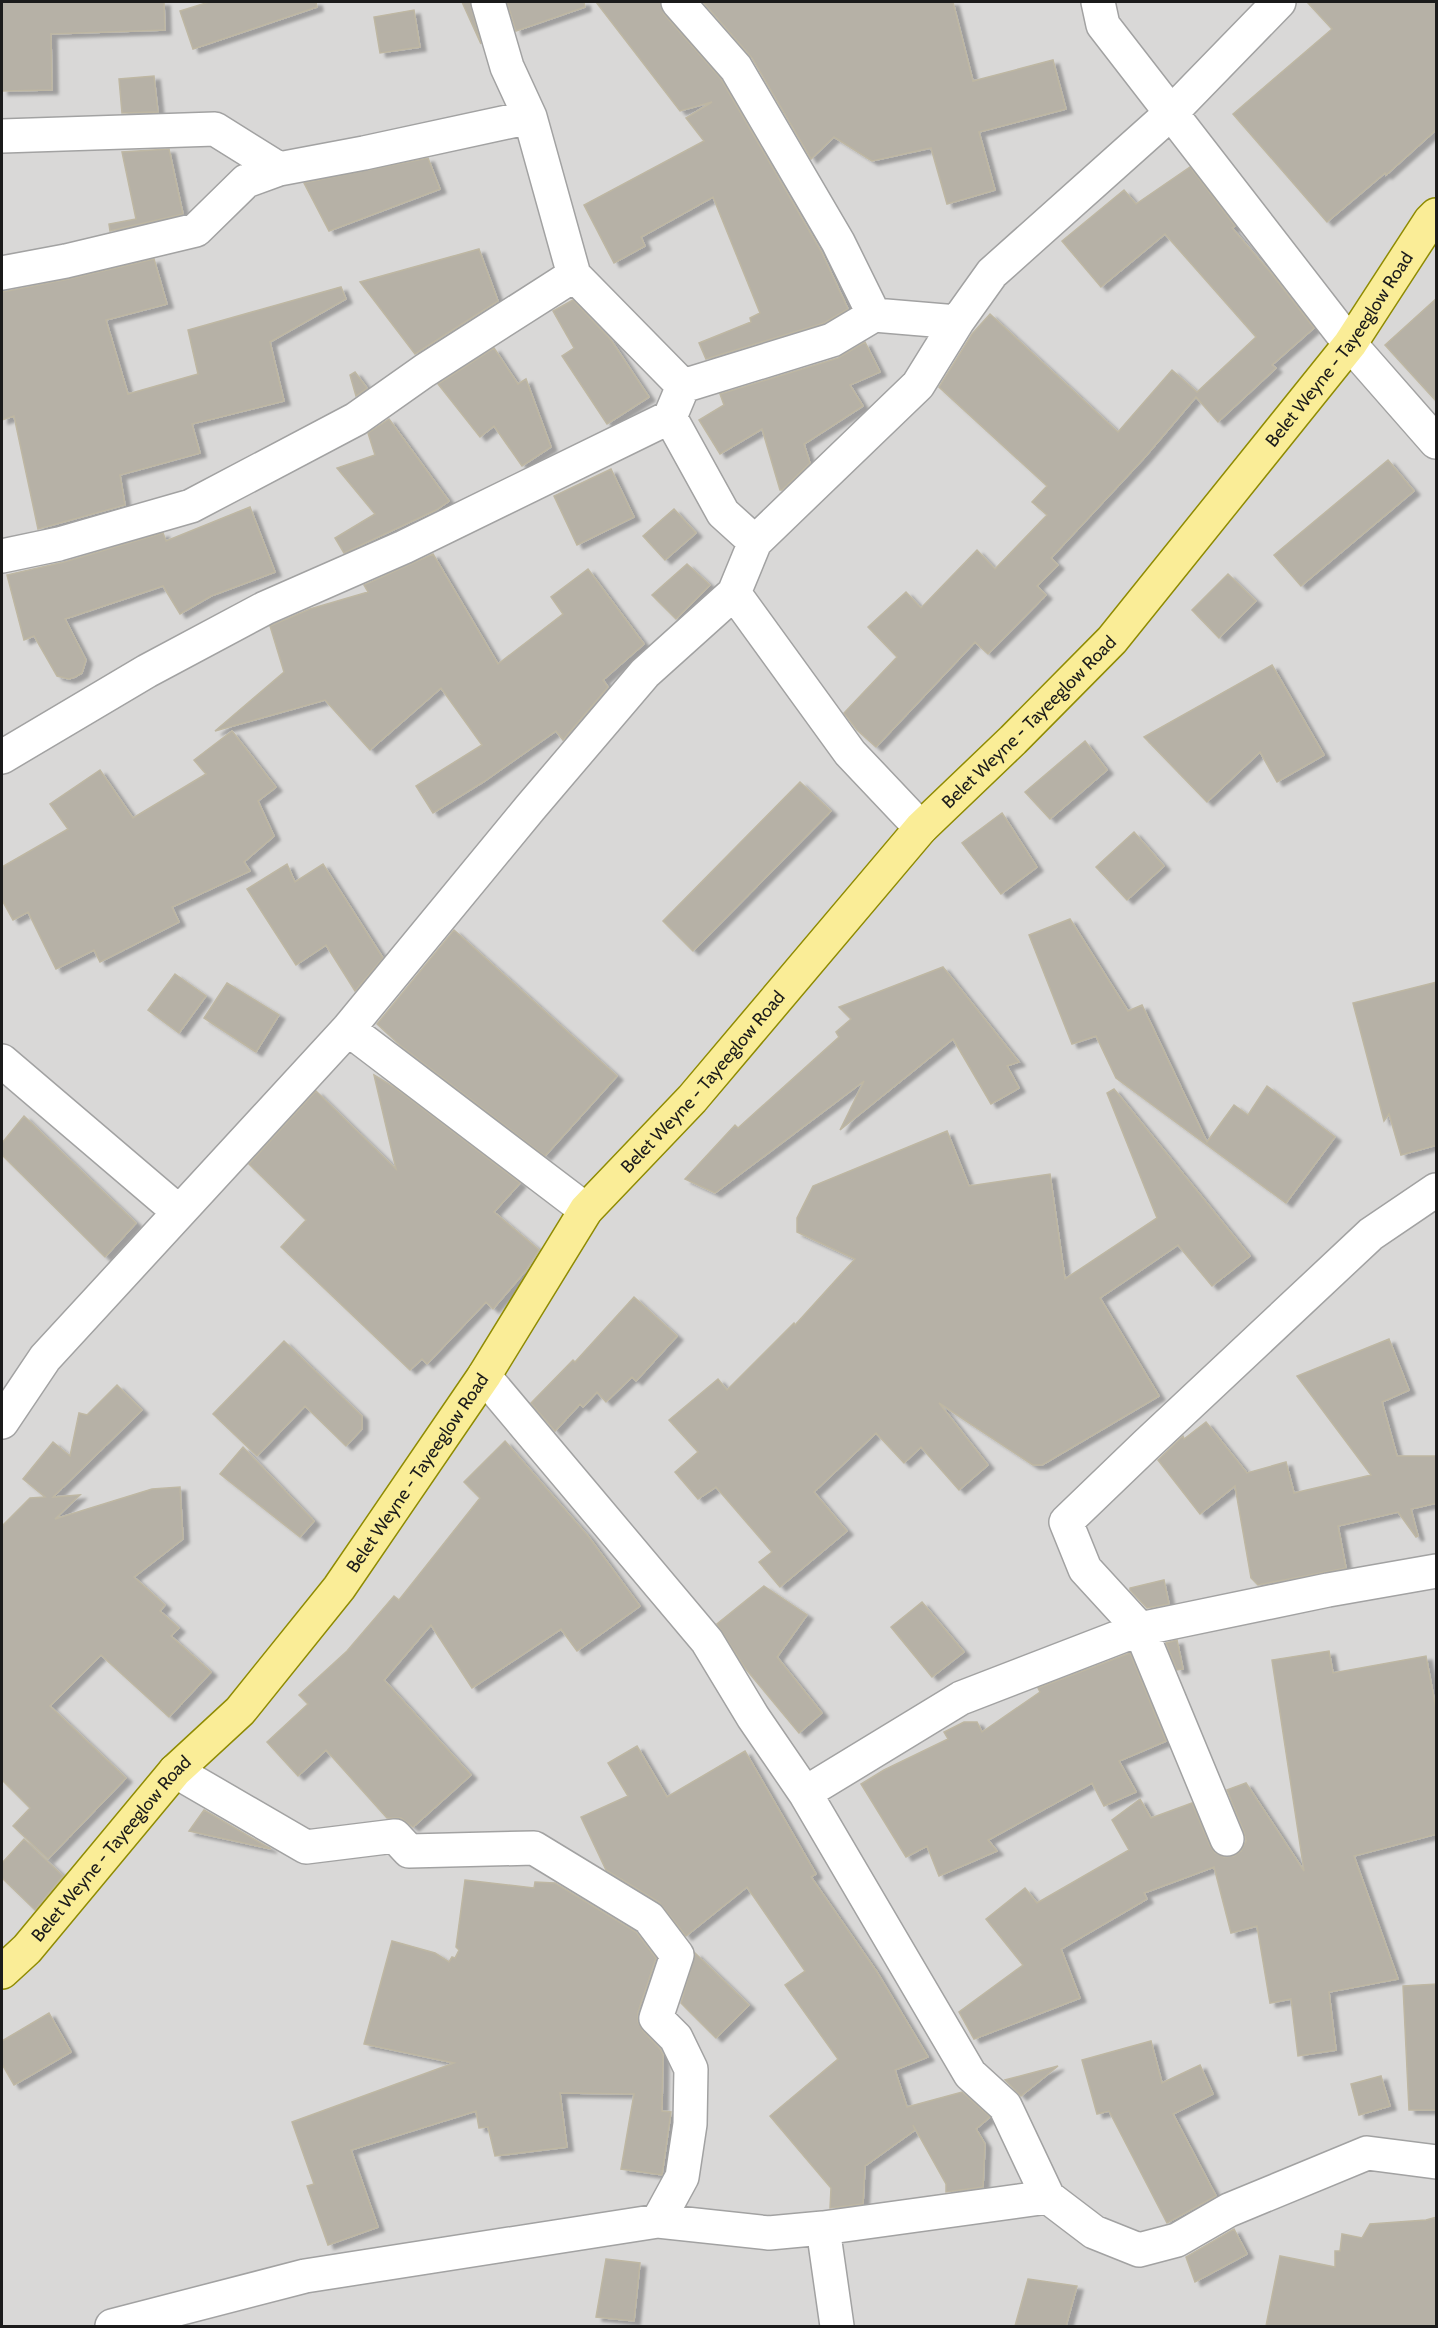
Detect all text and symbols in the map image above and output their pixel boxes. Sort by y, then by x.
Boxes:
street label: Belet Weyne - Tayeeglow Road [1261,248,1418,451]
street label: Belet Weyne - Tayeeglow Road [937,631,1121,813]
street label: Belet Weyne - Tayeeglow Road [616,986,790,1178]
street label: Belet Weyne - Tayeeglow Road [342,1369,493,1577]
street label: Belet Weyne - Tayeeglow Road [27,1751,195,1946]

